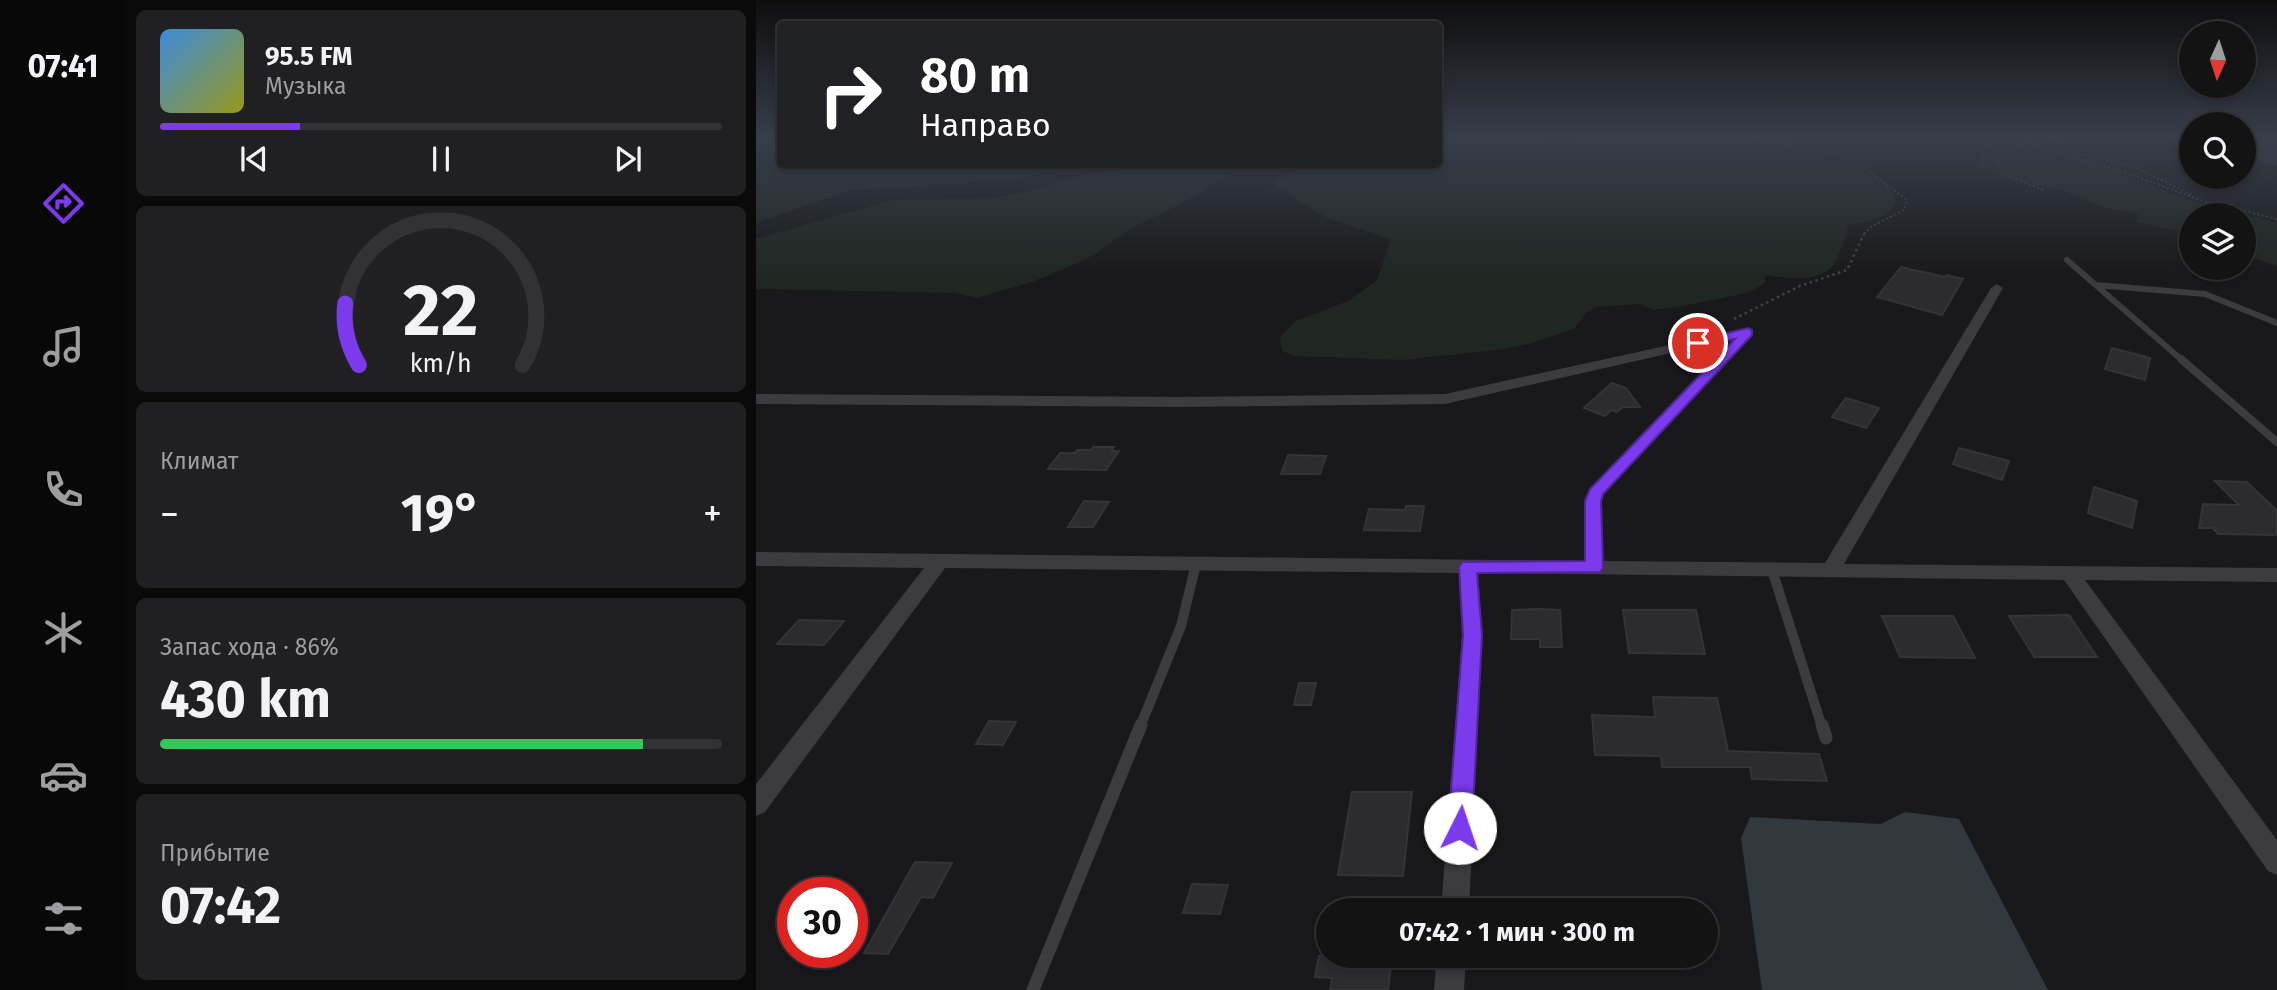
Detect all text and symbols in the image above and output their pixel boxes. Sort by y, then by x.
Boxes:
north arrow [2179,21,2256,98]
map controls [2179,21,2256,280]
text: 95.5 FM [265,41,353,72]
text: 80 m [920,46,1030,105]
text: 07:41 [27,47,99,85]
icon: right [805,49,896,140]
text: Музыка [265,72,346,100]
text: Направо [920,106,1051,144]
button: search [2179,112,2256,189]
icon: previous [235,140,273,178]
icon: pause [422,140,460,178]
icon: next [609,140,647,178]
icon: directions [39,179,88,228]
button: layers [2179,203,2256,280]
text: 22 [403,267,479,354]
pin [1668,313,1728,373]
icon: music [39,322,88,371]
icon: arrive [1679,324,1717,362]
text: km/h [410,349,472,379]
text: Климат [160,447,238,475]
icon: phone [39,465,88,514]
text: 19° [401,482,481,545]
text: − [160,491,179,537]
text: + [703,491,722,537]
icon: climate [39,608,88,657]
text: Запас хода · 86% [160,633,339,661]
text: 430 km [160,668,331,731]
icon: car [39,751,88,800]
position arrow [1423,791,1497,865]
text: Прибытие [160,839,270,867]
text: 07:42 [160,874,281,937]
speed limit sign: 30 [777,877,868,968]
icon: filters [39,894,88,943]
text: 07:42 · 1 мин · 300 m [1399,917,1635,948]

